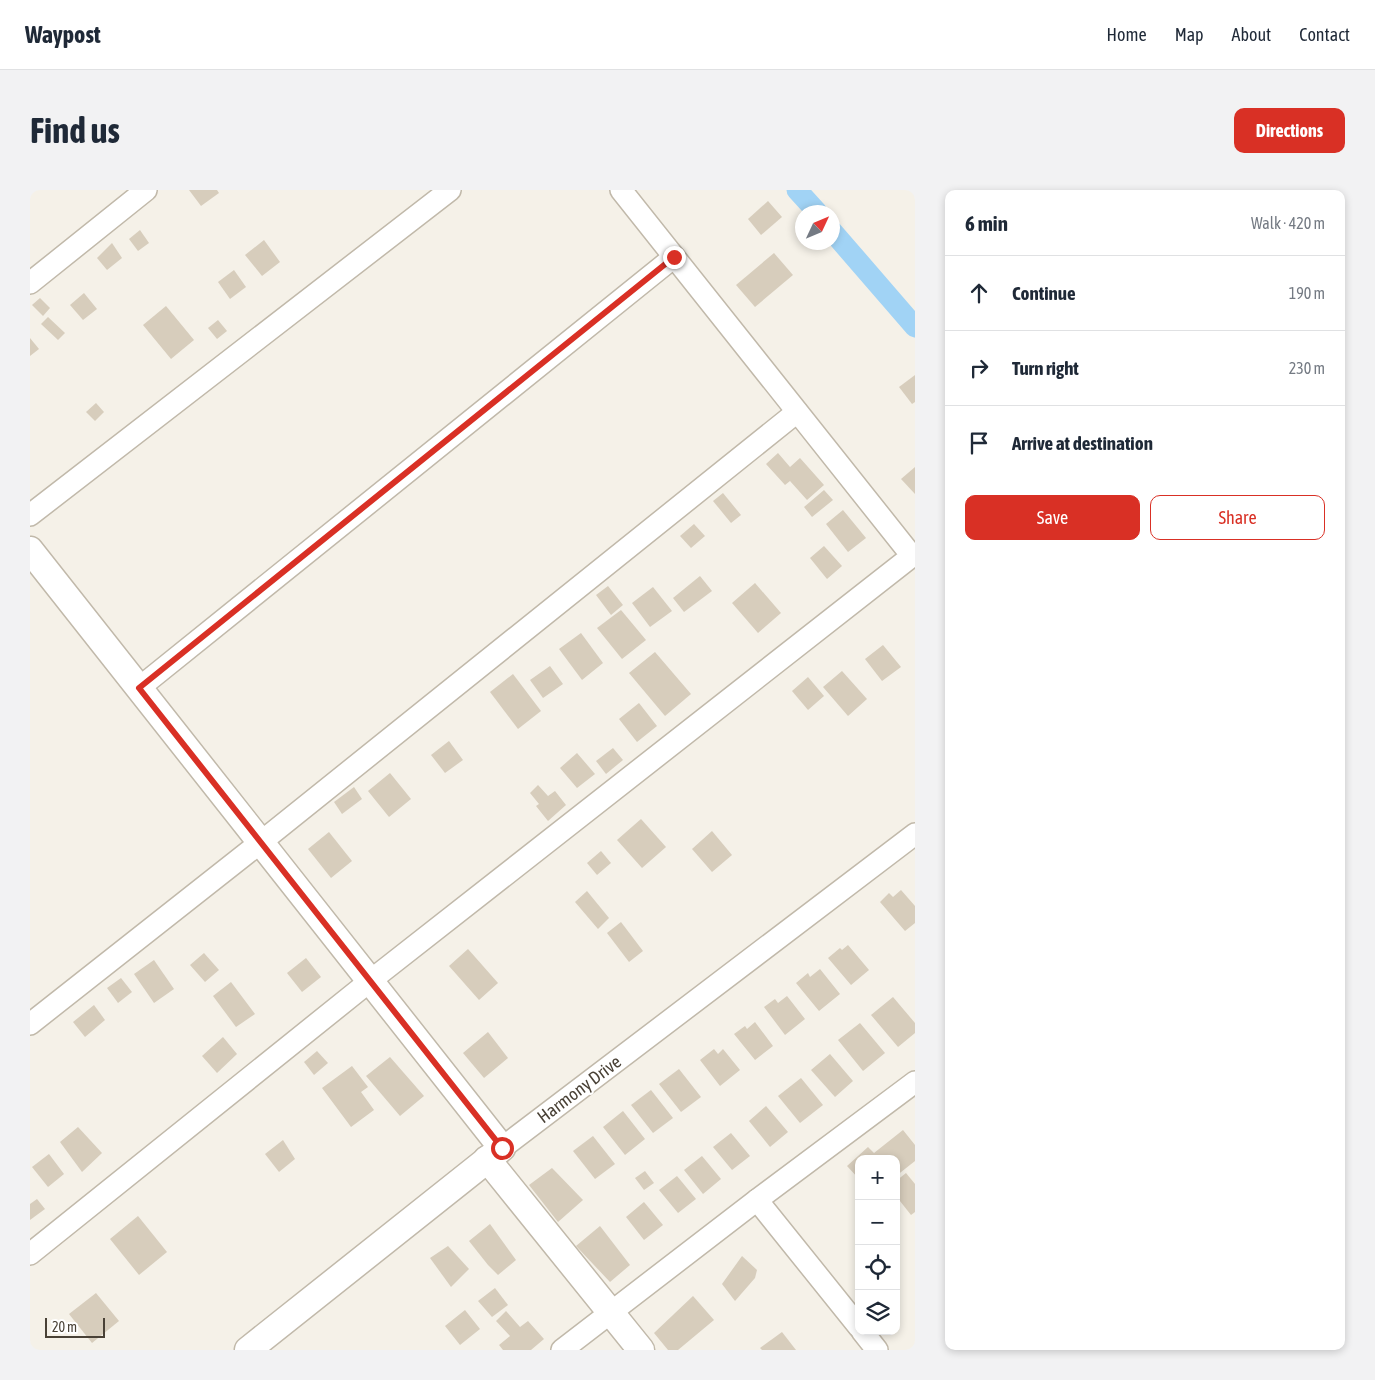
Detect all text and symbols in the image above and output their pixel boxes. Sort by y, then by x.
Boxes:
text: Waypost [25,21,101,48]
text: Home [1107,24,1147,45]
text: Map [1175,24,1204,45]
text: About [1232,24,1271,45]
text: Contact [1299,24,1350,45]
button: Directions [1234,108,1345,153]
text: Find us [30,110,120,150]
north arrow [795,205,840,250]
text: 6 min [965,211,1008,235]
text: Walk · 420 m [1251,214,1325,232]
route end [663,246,686,269]
icon: ahead [965,279,993,307]
text: Continue [1012,282,1076,304]
text: 190 m [1289,284,1325,302]
icon: right [965,354,993,382]
text: Turn right [1012,357,1079,379]
text: 230 m [1289,359,1325,377]
icon: arrive [965,429,993,457]
text: Arrive at destination [1012,432,1153,454]
button: Save [965,495,1140,540]
button: Share [1150,495,1325,540]
street label: Harmony Drive [533,1051,625,1127]
route start [491,1137,514,1160]
map controls [855,1155,900,1335]
button: + [855,1155,900,1200]
button: − [855,1200,900,1245]
button: locate [855,1245,900,1290]
button: layers [855,1290,900,1335]
scale bar [45,1315,105,1338]
text: 20 m [52,1319,77,1335]

